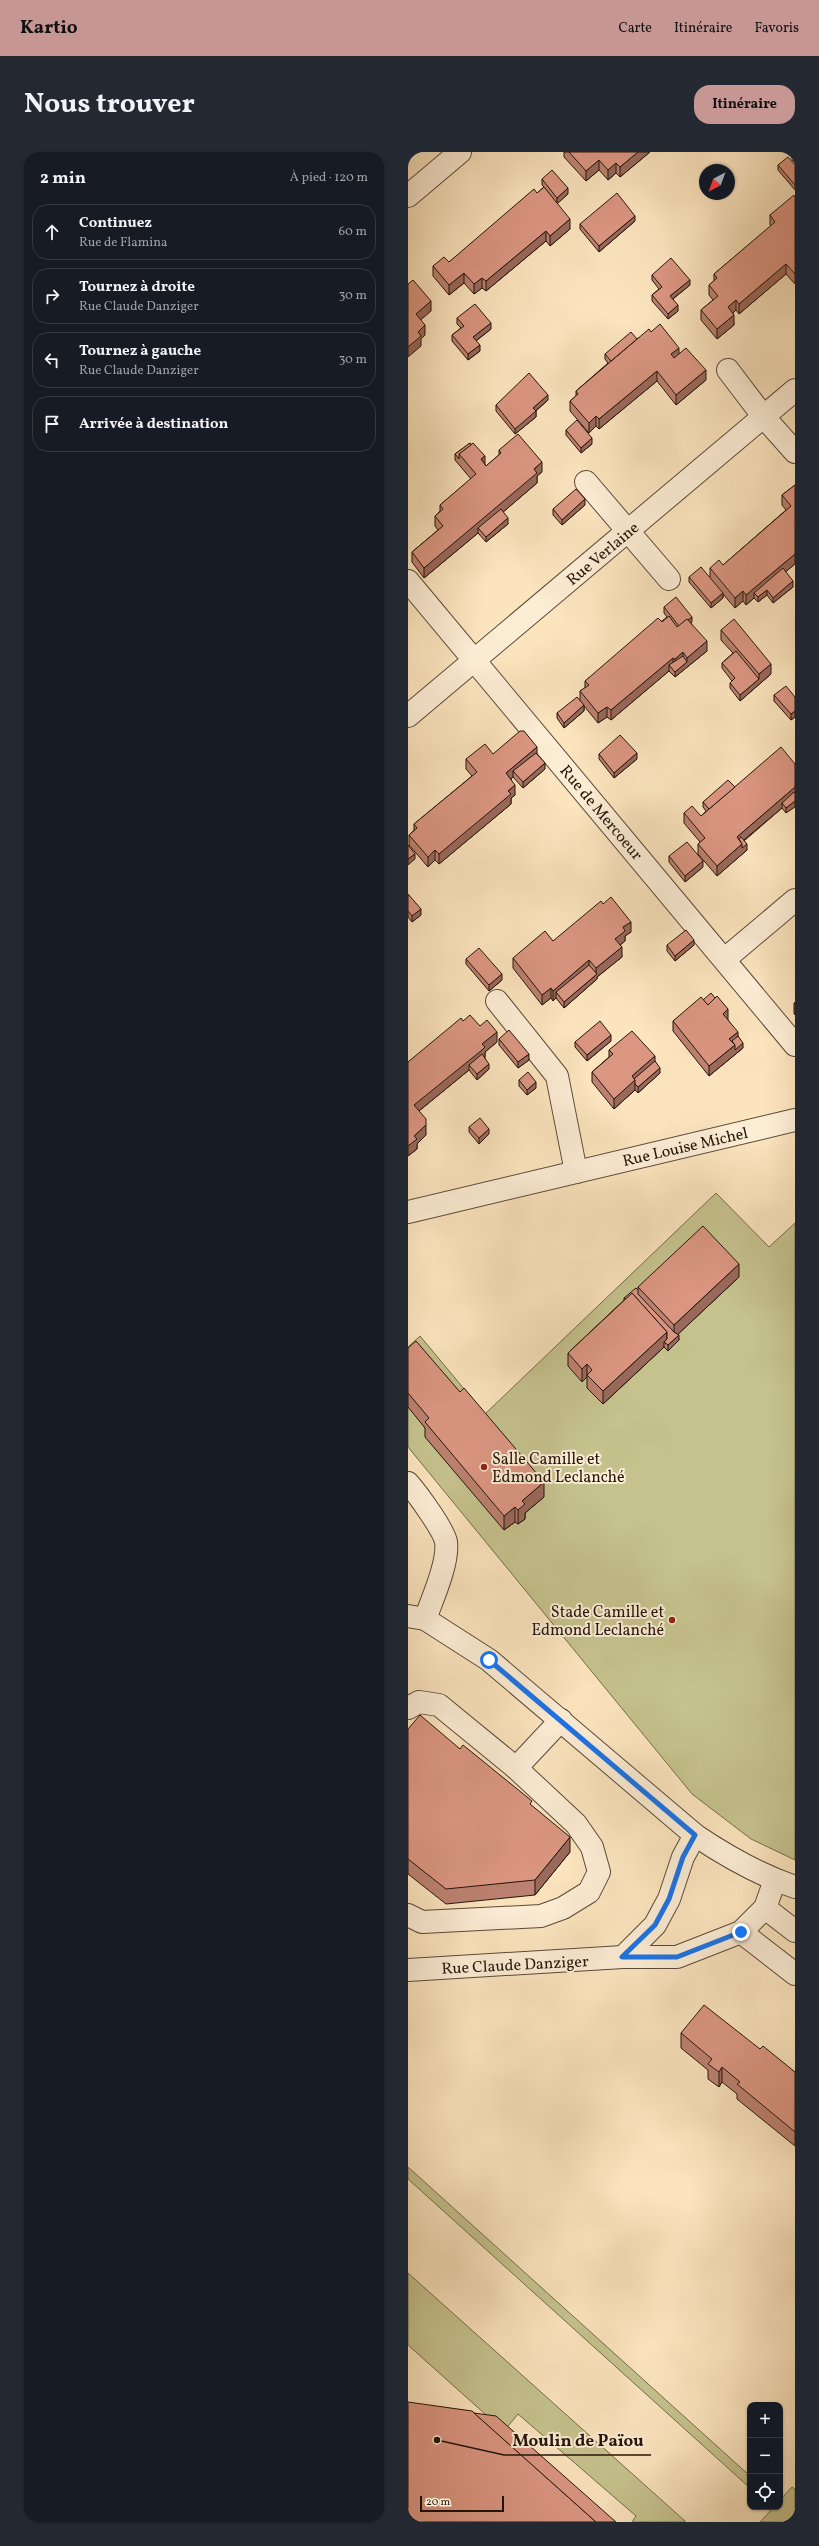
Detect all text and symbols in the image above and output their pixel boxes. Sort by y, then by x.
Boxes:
text: Kartio [20,15,78,41]
text: Carte [618,19,652,38]
text: Itinéraire [674,19,733,38]
text: Favoris [755,19,799,38]
text: Nous trouver [24,85,195,124]
button: Itinéraire [694,85,795,124]
north arrow [699,164,735,200]
text: 2 min [40,167,86,190]
text: À pied · 120 m [290,169,368,187]
text: Continuez [79,213,152,234]
icon: ahead [41,221,63,243]
text: 60 m [339,223,367,241]
text: Rue de Flamina [79,234,167,252]
text: Tournez à droite [79,277,195,298]
icon: right [41,285,63,307]
text: 30 m [339,287,367,305]
text: Rue Claude Danziger [79,298,199,316]
text: Tournez à gauche [79,341,201,362]
icon: left [41,349,63,371]
text: 30 m [339,351,367,369]
text: Rue Claude Danziger [79,362,199,380]
icon: arrive [41,413,63,435]
text: Arrivée à destination [79,414,228,435]
street label: Rue Verlaine [562,518,644,591]
street label: Rue de Mercoeur [554,761,647,866]
street label: Rue Louise Michel [621,1123,751,1173]
place label: Salle Camille et Edmond Leclanché [492,1449,625,1489]
marker: Salle Camille et Edmond Leclanché [479,1462,489,1472]
place label: Stade Camille et Edmond Leclanché [531,1602,664,1642]
marker: Stade Camille et Edmond Leclanché [667,1615,677,1625]
route start [480,1651,498,1669]
route end [732,1923,750,1941]
street label: Rue Claude Danziger [441,1951,590,1981]
map controls [747,2402,783,2510]
button: + [747,2402,783,2438]
callout: Moulin de Païou [504,2426,651,2455]
text: Moulin de Païou [512,2430,644,2453]
button: − [747,2438,783,2474]
button: locate [747,2474,783,2510]
scale bar [420,2494,504,2513]
text: 20 m [426,2495,450,2510]

